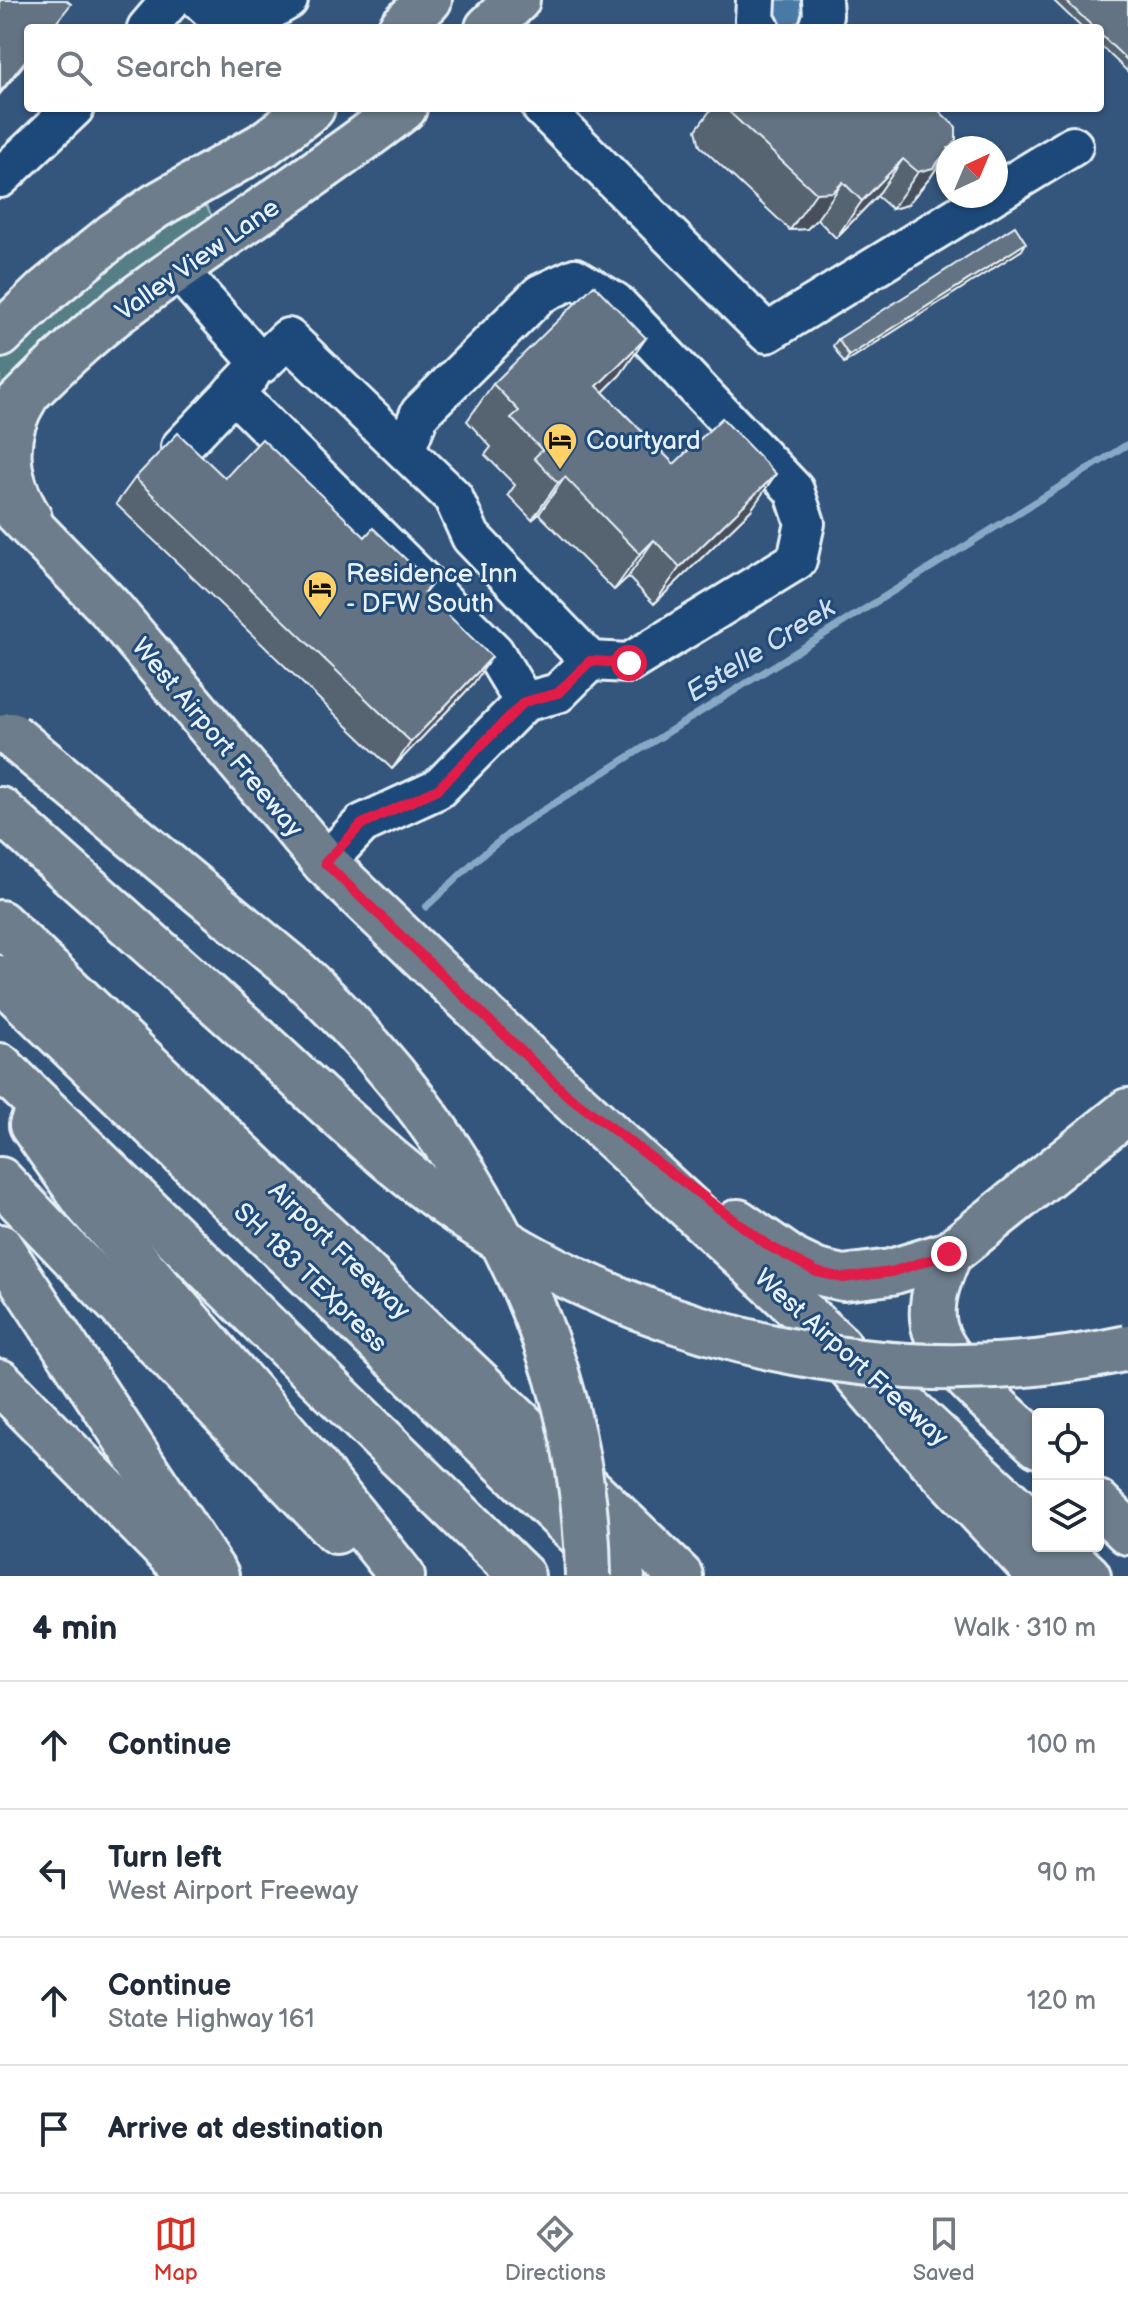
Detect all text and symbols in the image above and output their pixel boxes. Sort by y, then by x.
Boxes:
search box [24,24,1104,112]
icon: search [52,46,96,90]
text: Search here [116,50,282,86]
north arrow [936,136,1008,208]
street label: Valley View Lane [110,192,286,328]
hotel icon: Courtyard [541,421,579,471]
place label: Courtyard [586,426,701,457]
place label: Residence Inn - DFW South [346,559,518,620]
hotel icon: Residence Inn - DFW South [301,569,339,619]
water label: Estelle Creek [680,591,843,709]
street label: West Airport Freeway [125,632,309,844]
route start [611,645,647,681]
street label: Airport Freeway [262,1176,416,1327]
street label: SH 183 TEXpress [227,1197,393,1359]
route end [931,1236,967,1272]
street label: West Airport Freeway [748,1263,955,1454]
map controls [1032,1408,1104,1552]
button: locate [1032,1408,1104,1480]
button: layers [1032,1480,1104,1552]
text: 4 min [32,1608,118,1649]
text: Walk · 310 m [954,1613,1096,1644]
icon: ahead [32,1723,76,1767]
text: Continue [108,1727,231,1763]
text: 100 m [1027,1730,1096,1761]
text: Turn left [108,1840,222,1876]
icon: left [32,1851,76,1895]
text: 90 m [1037,1858,1096,1889]
text: West Airport Freeway [108,1876,358,1907]
text: Continue [108,1968,231,2004]
icon: ahead [32,1979,76,2023]
text: 120 m [1027,1986,1096,2017]
text: State Highway 161 [108,2004,315,2035]
icon: arrive [32,2107,76,2151]
text: Arrive at destination [108,2111,384,2147]
tab: Map [153,2212,198,2287]
tab: Directions [505,2212,606,2287]
tab: Saved [913,2212,975,2287]

